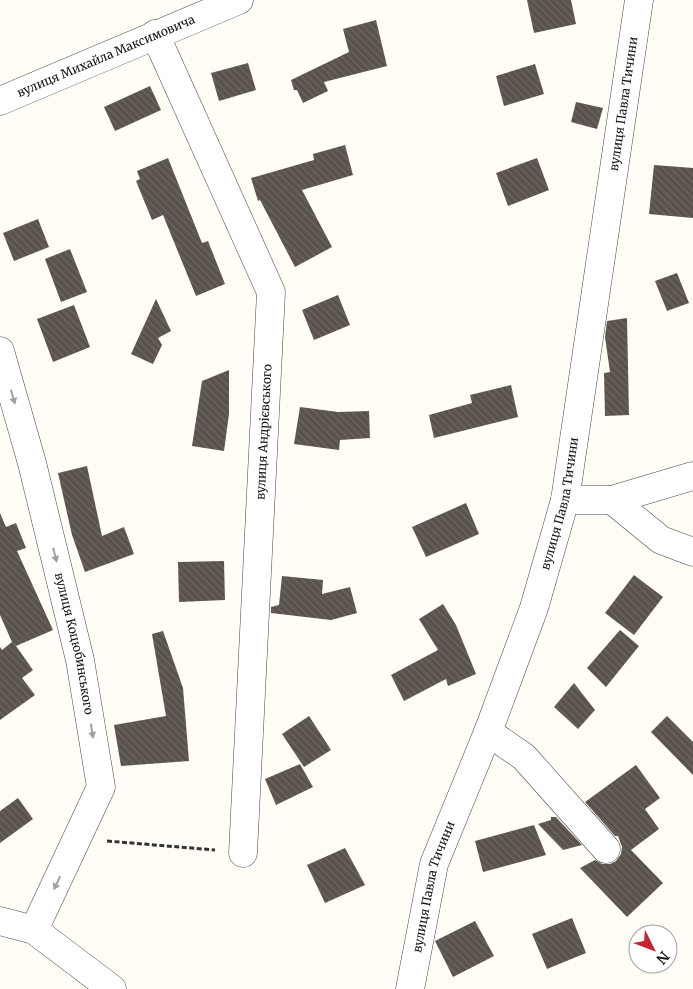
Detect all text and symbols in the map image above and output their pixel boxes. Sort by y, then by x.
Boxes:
street label: вулиця Михайла Максимовича [15,11,197,100]
street label: вулиця Павла Тичини [606,36,640,172]
street label: вулиця Андрієвського [252,364,275,500]
one-way arrow [10,390,18,405]
street label: вулиця Павла Тичини [537,436,581,571]
one-way arrow [51,547,59,562]
street label: вулиця Коцюбинського [52,571,97,716]
one-way arrow [88,723,96,739]
street label: вулиця Павла Тичини [409,819,458,954]
one-way arrow [53,875,61,890]
north arrow [628,924,678,974]
text: N [652,948,673,968]

